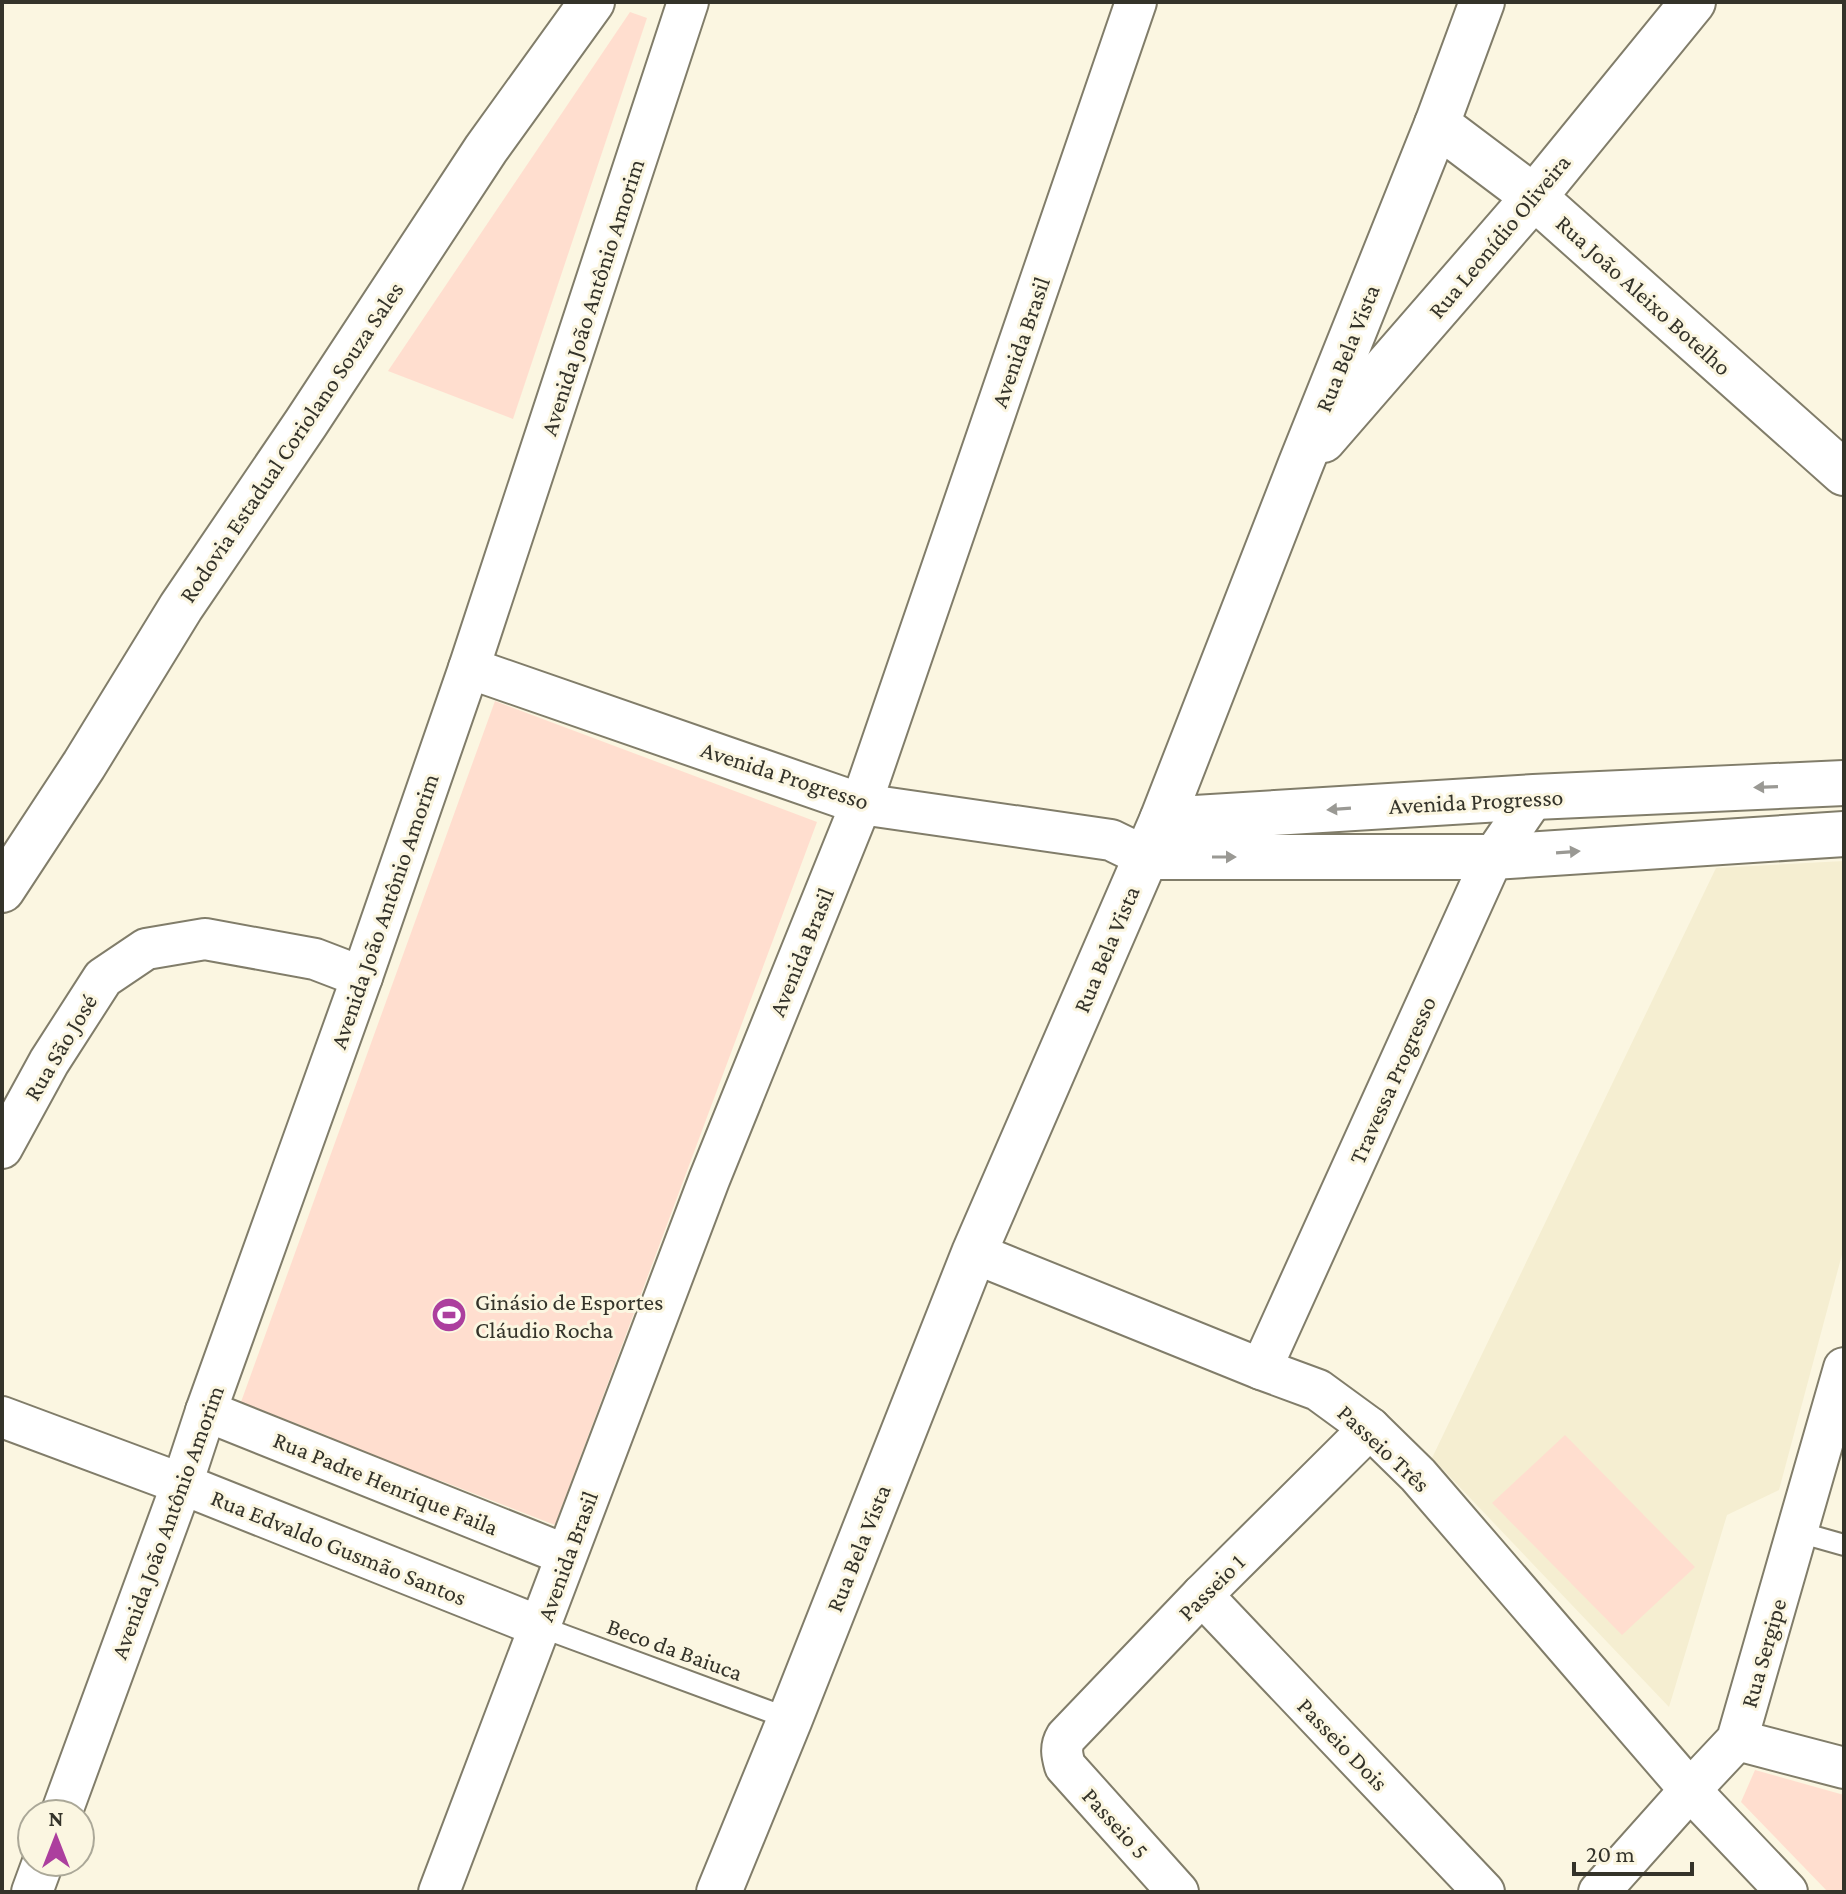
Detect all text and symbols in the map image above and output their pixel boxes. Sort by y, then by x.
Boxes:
street label: Rua Leonídio Oliveira [1423,149,1575,323]
street label: Avenida João Antônio Amorim [534,155,650,439]
street label: Rua João Aleixo Botelho [1551,209,1737,381]
street label: Avenida Brasil [985,273,1055,411]
street label: Rodovia Estadual Coriolano Souza Sales [173,277,409,607]
street label: Rua Bela Vista [1309,280,1385,416]
street label: Avenida Progresso [698,735,872,815]
street label: Avenida João Antônio Amorim [324,770,444,1052]
one-way arrow [1753,780,1778,793]
street label: Avenida Progresso [1388,783,1564,819]
one-way arrow [1326,803,1351,816]
one-way arrow [1556,845,1581,858]
one-way arrow [1212,851,1237,863]
street label: Rua Bela Vista [1067,882,1145,1016]
street label: Avenida Brasil [763,884,839,1020]
street label: Rua São José [18,989,102,1105]
street label: Travessa Progresso [1343,992,1441,1168]
place label: Ginásio de Esportes Cláudio Rocha [475,1288,663,1343]
sports icon: Ginásio de Esportes Cláudio Rocha [430,1296,468,1334]
street label: Avenida João Antônio Amorim [105,1382,229,1662]
street label: Passeio Três [1332,1399,1436,1497]
street label: Rua Padre Henrique Faila [270,1426,502,1540]
street label: Rua Bela Vista [820,1480,896,1616]
street label: Rua Edvaldo Gusmão Santos [207,1483,471,1611]
street label: Avenida Brasil [531,1487,603,1625]
street label: Passeio 1 [1172,1548,1250,1626]
street label: Rua Sergipe [1735,1595,1791,1711]
street label: Beco da Baiuca [603,1612,747,1686]
street label: Passeio Dois [1292,1692,1394,1796]
street label: Passeio 5 [1077,1782,1155,1864]
north arrow [16,1798,96,1878]
text: N [49,1806,64,1831]
scale bar [1574,1826,1692,1876]
text: 20 m [1586,1840,1635,1867]

